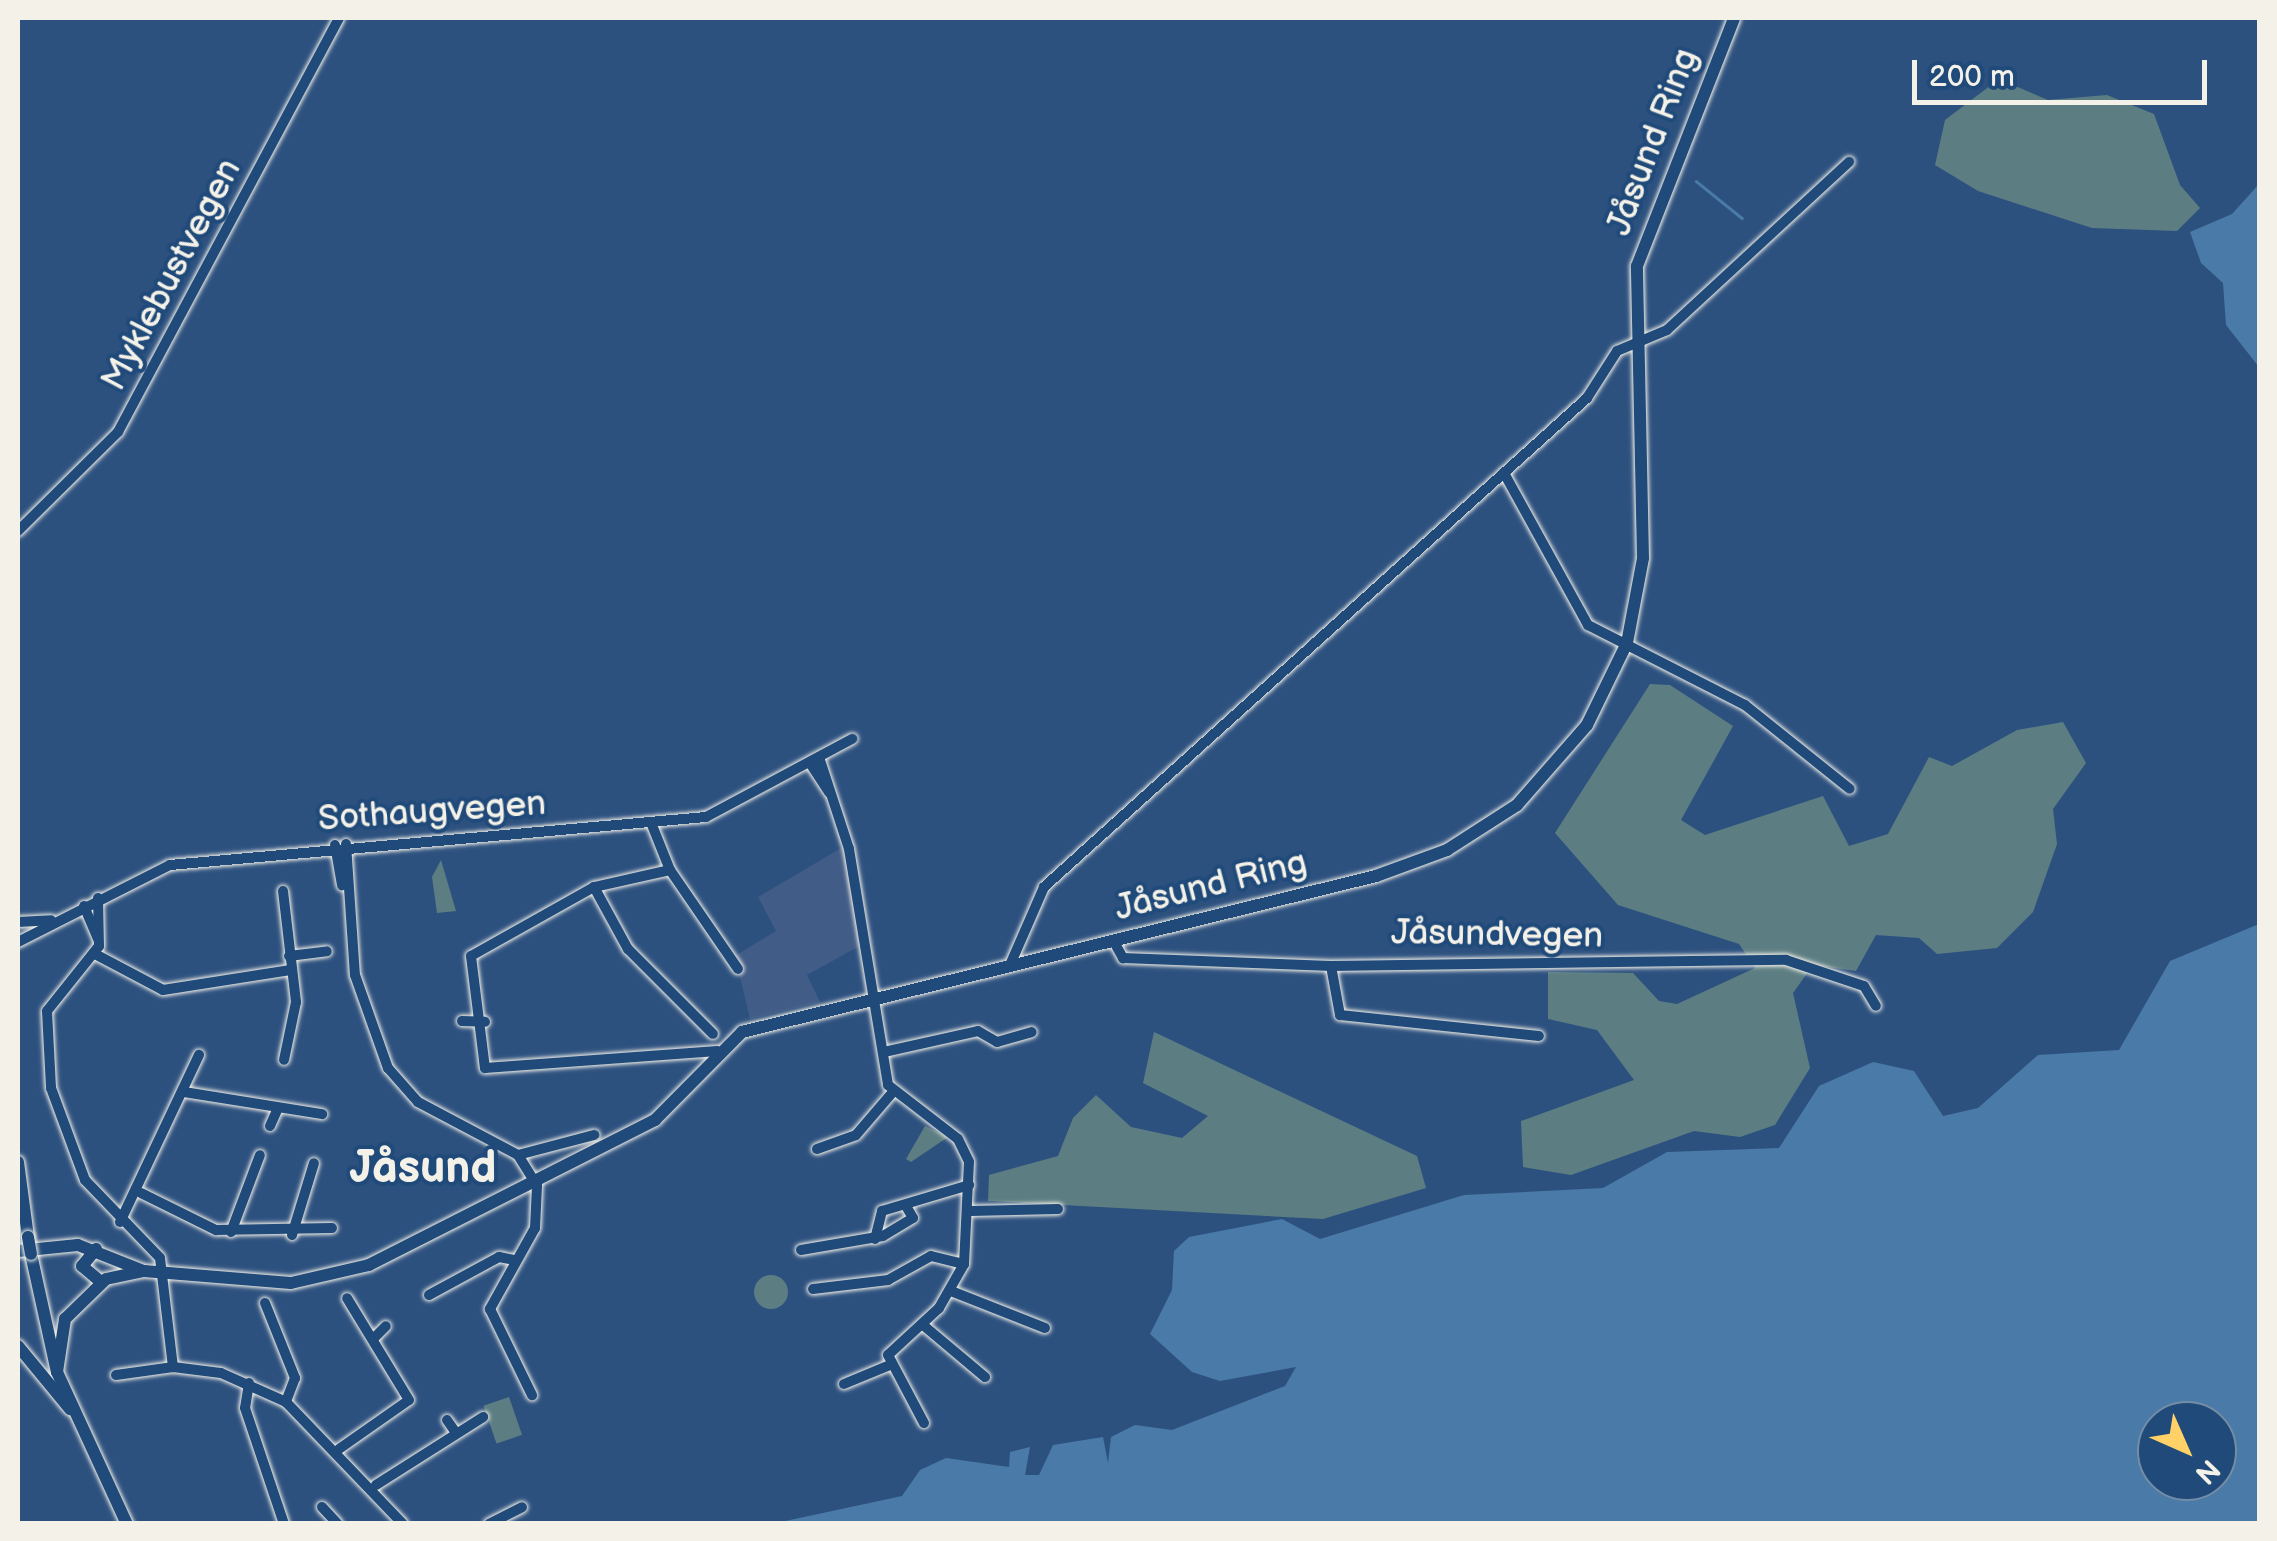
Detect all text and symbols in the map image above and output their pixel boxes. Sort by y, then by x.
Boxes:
scale bar [1917,40,2212,102]
street label: Jåsund Ring [1598,43,1708,241]
text: 200 m [1929,59,2015,95]
street label: Myklebustvegen [93,152,251,398]
street label: Sothaugvegen [317,783,547,841]
street label: Jåsund Ring [1111,842,1311,930]
street label: Jåsundvegen [1391,912,1603,958]
district label: Jåsund [349,1142,497,1196]
north arrow [2137,1401,2237,1501]
text: N [2188,1452,2226,1490]

